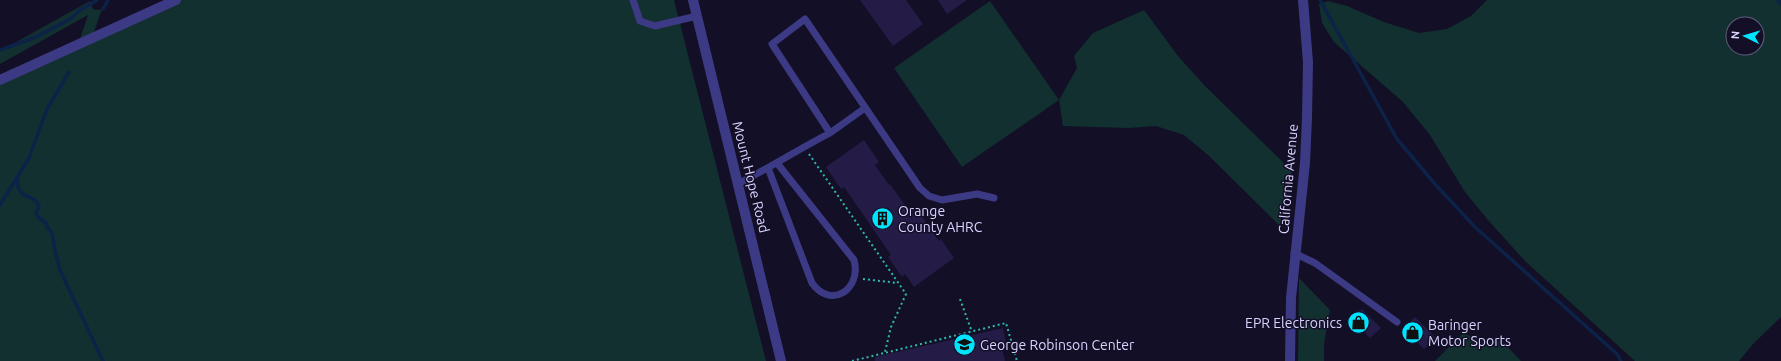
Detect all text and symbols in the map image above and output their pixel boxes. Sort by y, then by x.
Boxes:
north arrow [1725,16,1765,56]
text: N [1729,31,1741,40]
street label: Mount Hope Road [729,120,773,234]
street label: California Avenue [1275,123,1301,235]
place label: Orange County AHRC [898,203,983,235]
building icon: Orange County AHRC [869,206,895,232]
shop icon: EPR Electronics [1345,310,1371,336]
place label: EPR Electronics [1245,315,1342,331]
place label: Baringer Motor Sports [1428,317,1511,349]
shop icon: Baringer Motor Sports [1399,320,1425,346]
school or university icon: George Robinson Center [951,332,977,358]
place label: George Robinson Center [980,337,1135,353]

